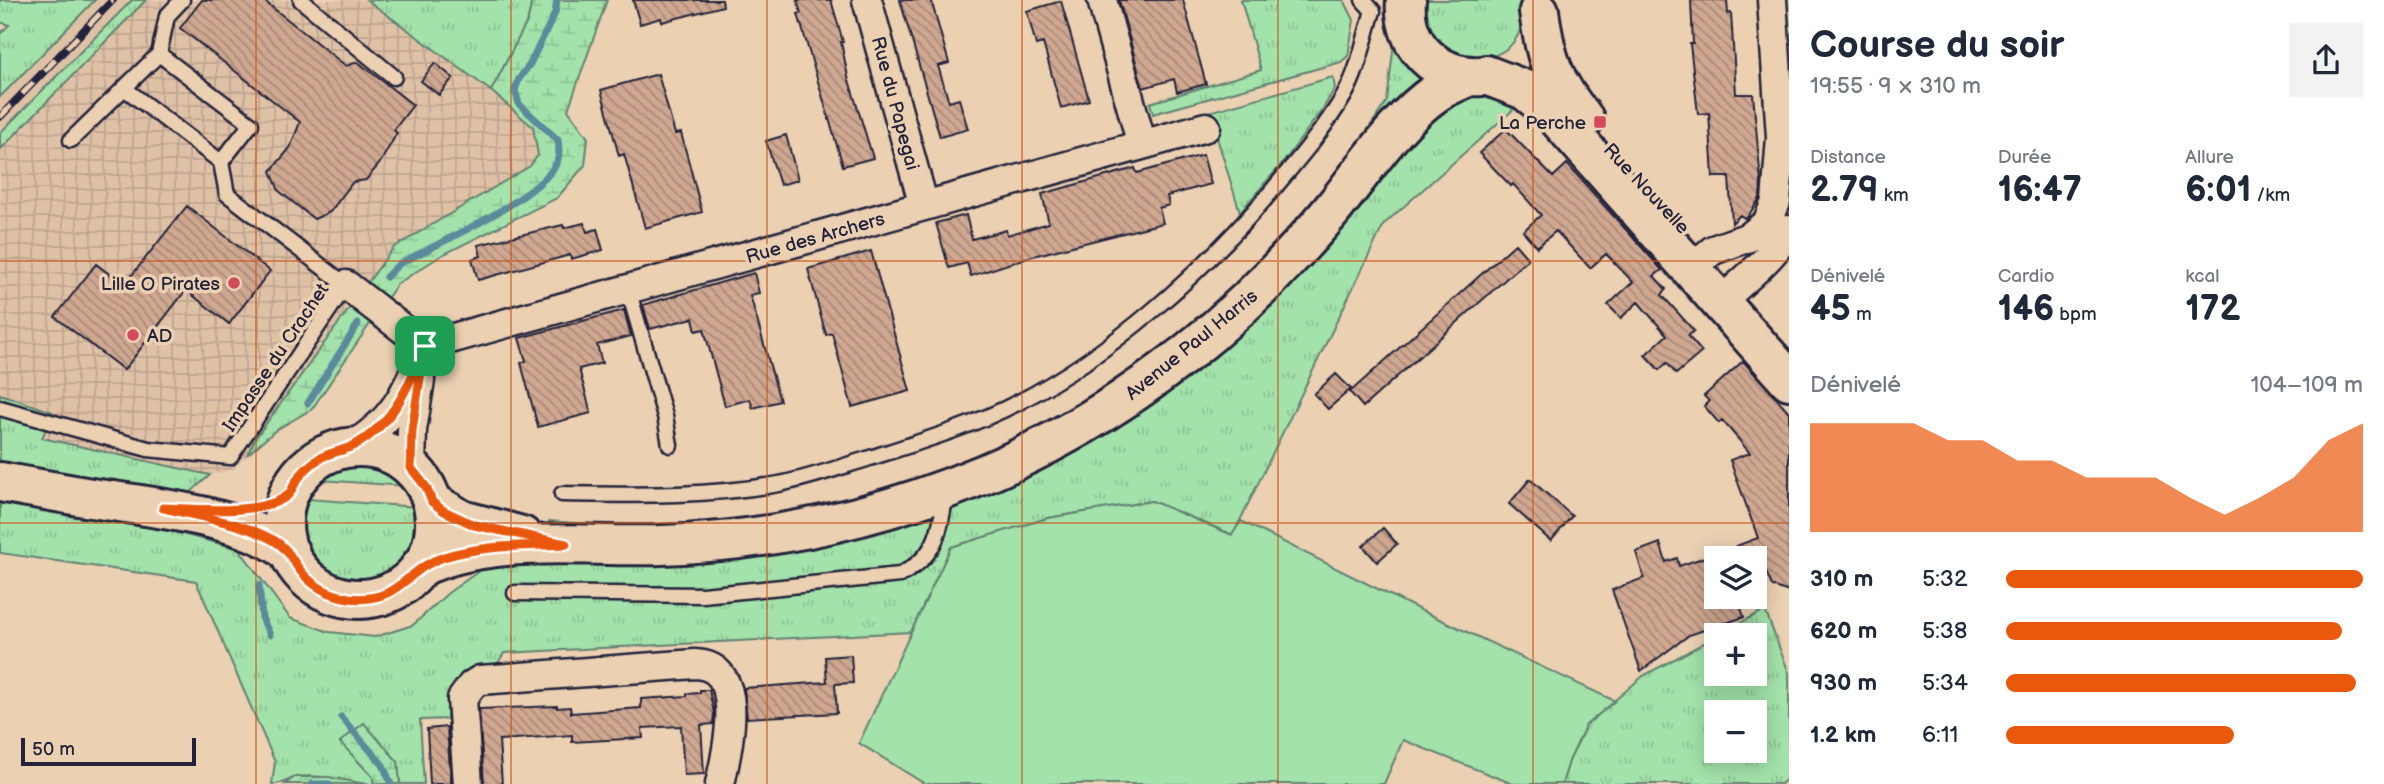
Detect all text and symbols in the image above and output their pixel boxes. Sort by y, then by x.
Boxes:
text: Course du soir [1810,23,2065,68]
button: share [2289,23,2363,97]
street label: Rue du Papegai [866,34,923,173]
text: 19:55 · 9 × 310 m [1810,72,1981,100]
place label: La Perche [1499,112,1586,135]
marker: La Perche [1592,114,1608,130]
street label: Rue Nouvelle [1598,139,1694,239]
text: Distance [1810,146,1886,169]
text: Durée [1998,146,2051,169]
text: Allure [2185,146,2234,169]
text: 2.79 [1810,169,1879,212]
text: 16:47 [1998,169,2082,212]
text: 6:01 [2185,169,2251,212]
text: km [1879,184,1909,207]
text: /km [2251,184,2290,207]
street label: Rue des Archers [743,208,888,269]
text: Dénivelé [1810,265,1885,288]
text: Cardio [1998,265,2055,288]
text: kcal [2185,265,2219,288]
place label: Lille O Pirates [101,273,220,296]
marker: Lille O Pirates [226,275,242,291]
street label: Impasse du Crachet [218,279,334,436]
street label: Avenue Paul Harris [1121,285,1263,405]
text: 45 [1810,288,1851,331]
text: 146 [1998,288,2054,331]
text: 172 [2185,288,2240,331]
text: m [1851,303,1872,326]
text: bpm [2054,303,2097,326]
pin [395,316,455,376]
place label: AD [147,325,173,348]
marker: AD [125,327,141,343]
icon: arrive [406,327,444,365]
text: Dénivelé [1810,371,1901,399]
text: 104–109 m [2250,371,2363,399]
map controls [1704,546,1767,763]
button: layers [1704,546,1767,609]
text: 310 m [1810,565,1873,593]
text: 5:32 [1922,565,1968,593]
text: 620 m [1810,617,1877,645]
text: 5:38 [1922,617,1967,645]
button: + [1704,623,1767,686]
text: 930 m [1810,669,1877,697]
text: 5:34 [1922,669,1968,697]
button: − [1704,700,1767,763]
text: 1.2 km [1810,721,1876,749]
text: 6:11 [1922,721,1959,749]
scale bar [21,735,196,767]
text: 50 m [32,738,75,761]

